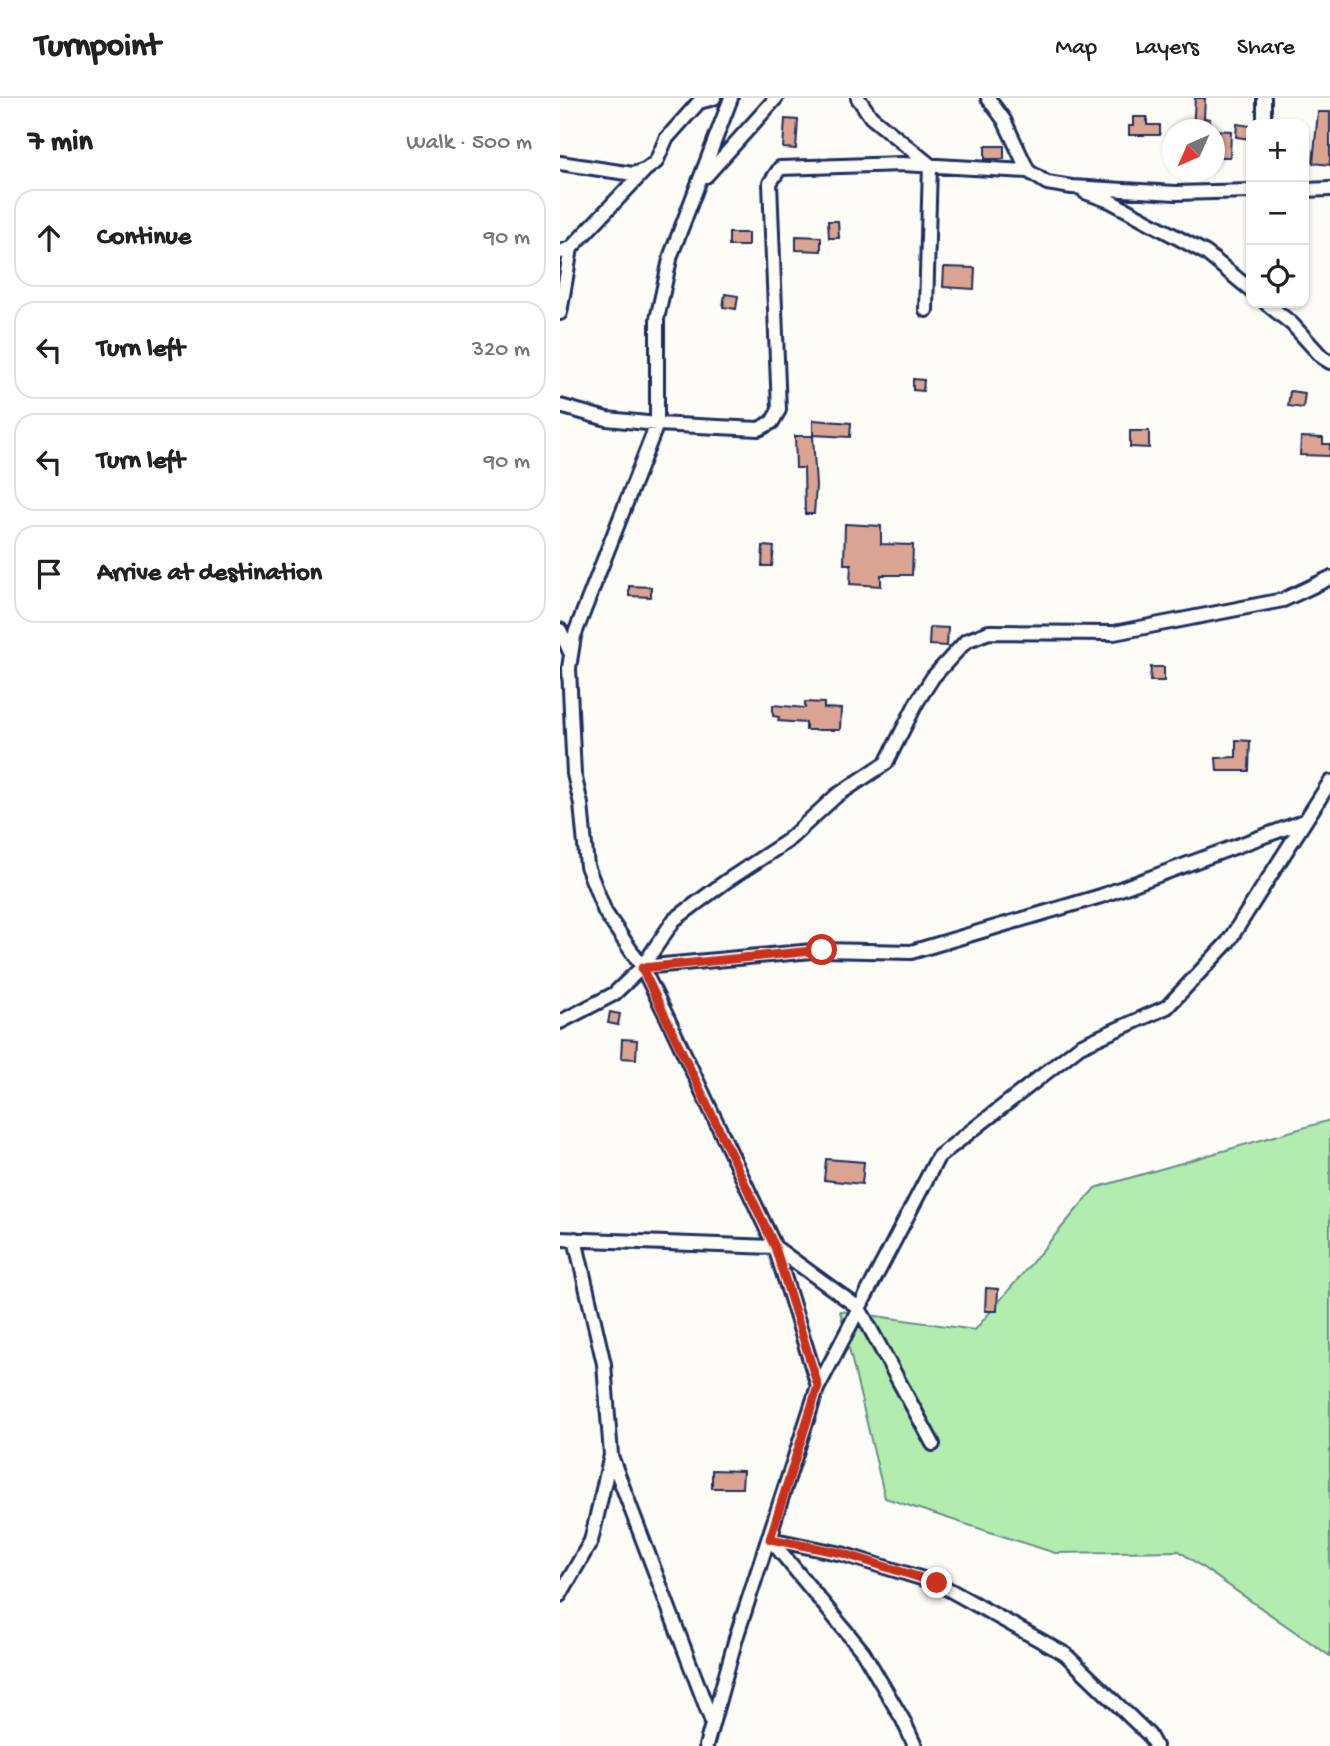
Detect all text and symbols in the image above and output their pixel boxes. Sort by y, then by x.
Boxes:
text: Turnpoint [35,29,160,67]
text: Map [1055,34,1097,63]
text: Layers [1135,34,1199,63]
text: Share [1237,34,1295,63]
north arrow [1162,119,1225,182]
map controls [1246,119,1309,308]
button: + [1246,119,1309,182]
text: 7 min [28,126,93,161]
text: Walk · 500 m [406,130,532,157]
button: − [1246,182,1309,245]
icon: ahead [30,219,68,257]
text: Continue [97,223,191,254]
text: 90 m [484,225,530,252]
button: locate [1246,245,1309,308]
icon: left [30,331,68,369]
text: Turn left [97,335,185,366]
text: 320 m [472,337,530,364]
icon: left [30,443,68,481]
text: Turn left [97,447,185,478]
text: 90 m [484,449,530,476]
icon: arrive [30,555,68,593]
text: Arrive at destination [97,559,322,590]
route start [806,934,837,965]
route end [921,1567,952,1598]

